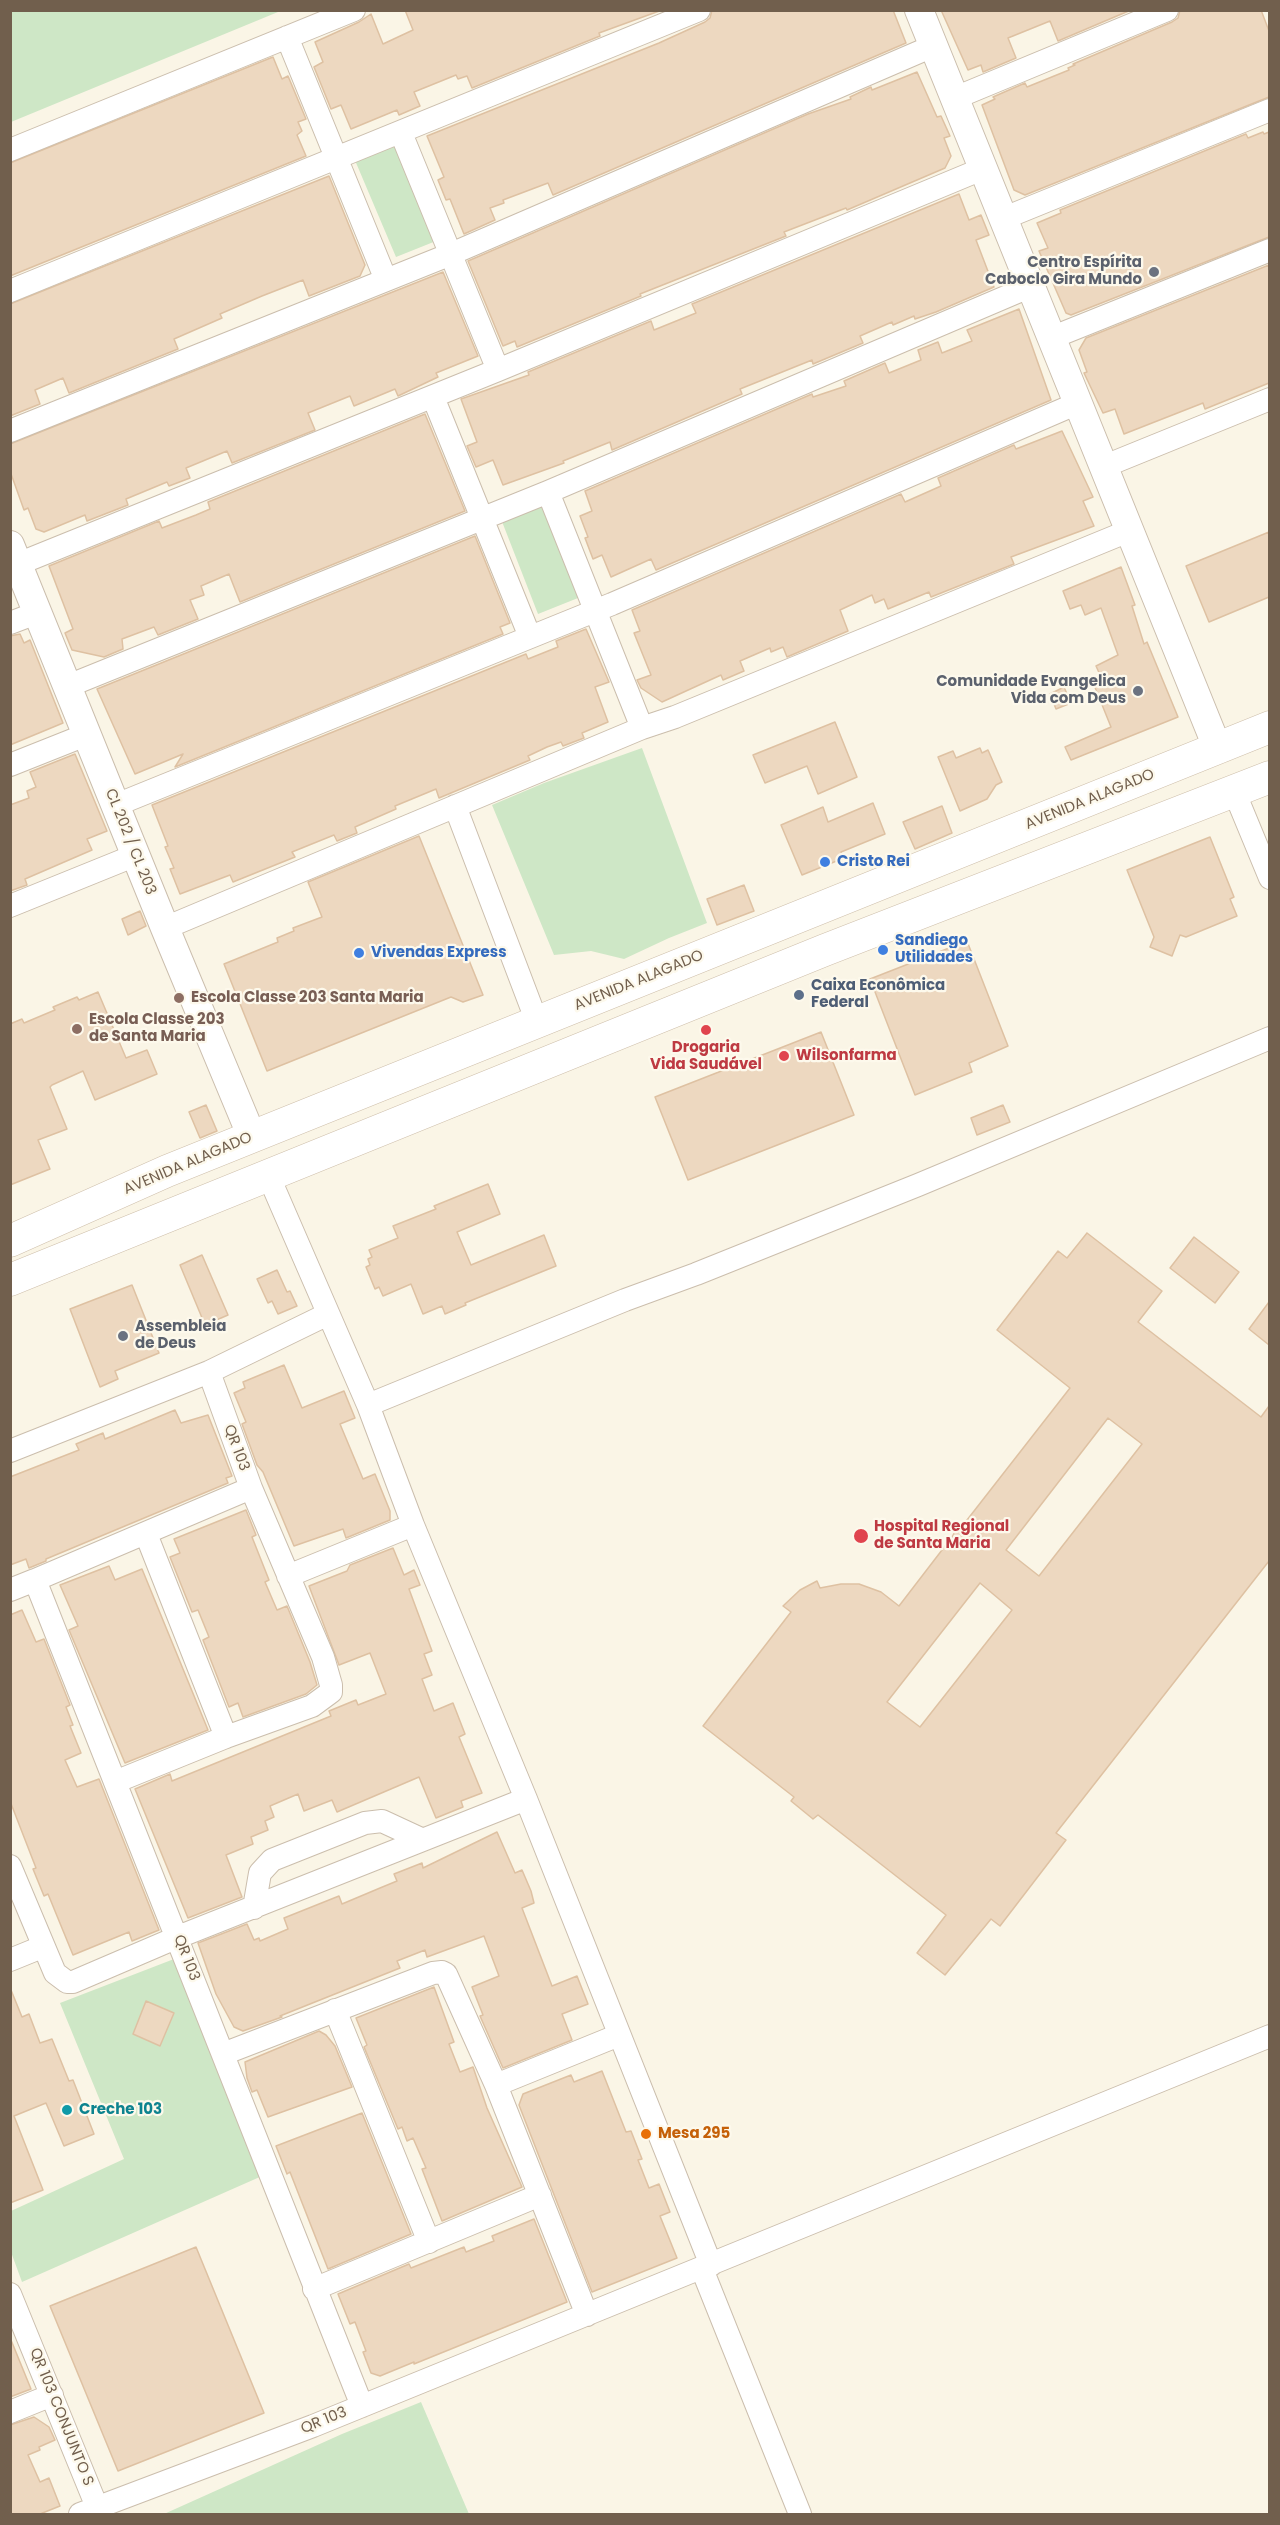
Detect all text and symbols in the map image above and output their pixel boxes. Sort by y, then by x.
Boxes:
place label: Centro Espírita Caboclo Gira Mundo [985,254,1142,289]
marker: Centro Espírita Caboclo Gira Mundo [1147,265,1161,279]
place label: Comunidade Evangelica Vida com Deus [936,673,1126,708]
marker: Comunidade Evangelica Vida com Deus [1131,684,1145,698]
street label: AVENIDA ALAGADO [1023,766,1157,834]
street label: CL 202 / CL 203 [101,786,159,898]
place label: Cristo Rei [837,853,910,871]
marker: Cristo Rei [818,855,832,869]
place label: Sandiego Utilidades [895,932,973,967]
marker: Sandiego Utilidades [876,943,890,957]
place label: Vivendas Express [371,944,507,962]
marker: Vivendas Express [352,946,366,960]
street label: AVENIDA ALAGADO [572,947,706,1015]
place label: Caixa Econômica Federal [811,977,945,1012]
marker: Caixa Econômica Federal [792,988,806,1002]
place label: Escola Classe 203 Santa Maria [191,989,424,1007]
marker: Escola Classe 203 Santa Maria [172,991,186,1005]
place label: Escola Classe 203 de Santa Maria [89,1011,225,1046]
marker: Escola Classe 203 de Santa Maria [70,1022,84,1036]
marker: Drogaria Vida Saudável [699,1023,713,1037]
place label: Drogaria Vida Saudável [650,1039,762,1074]
place label: Wilsonfarma [796,1047,897,1065]
marker: Wilsonfarma [777,1049,791,1063]
street label: AVENIDA ALAGADO [121,1129,255,1199]
place label: Assembleia de Deus [135,1318,226,1353]
marker: Assembleia de Deus [116,1329,130,1343]
street label: QR 103 [219,1422,253,1474]
place label: Hospital Regional de Santa Maria [874,1518,1009,1553]
marker: Hospital Regional de Santa Maria [852,1527,870,1545]
street label: QR 103 [169,1932,203,1984]
place label: Creche 103 [79,2101,162,2119]
marker: Creche 103 [60,2103,74,2117]
place label: Mesa 295 [658,2125,730,2143]
marker: Mesa 295 [639,2127,653,2141]
street label: QR 103 CONJUNTO S [25,2345,97,2489]
street label: QR 103 [298,2404,350,2438]

